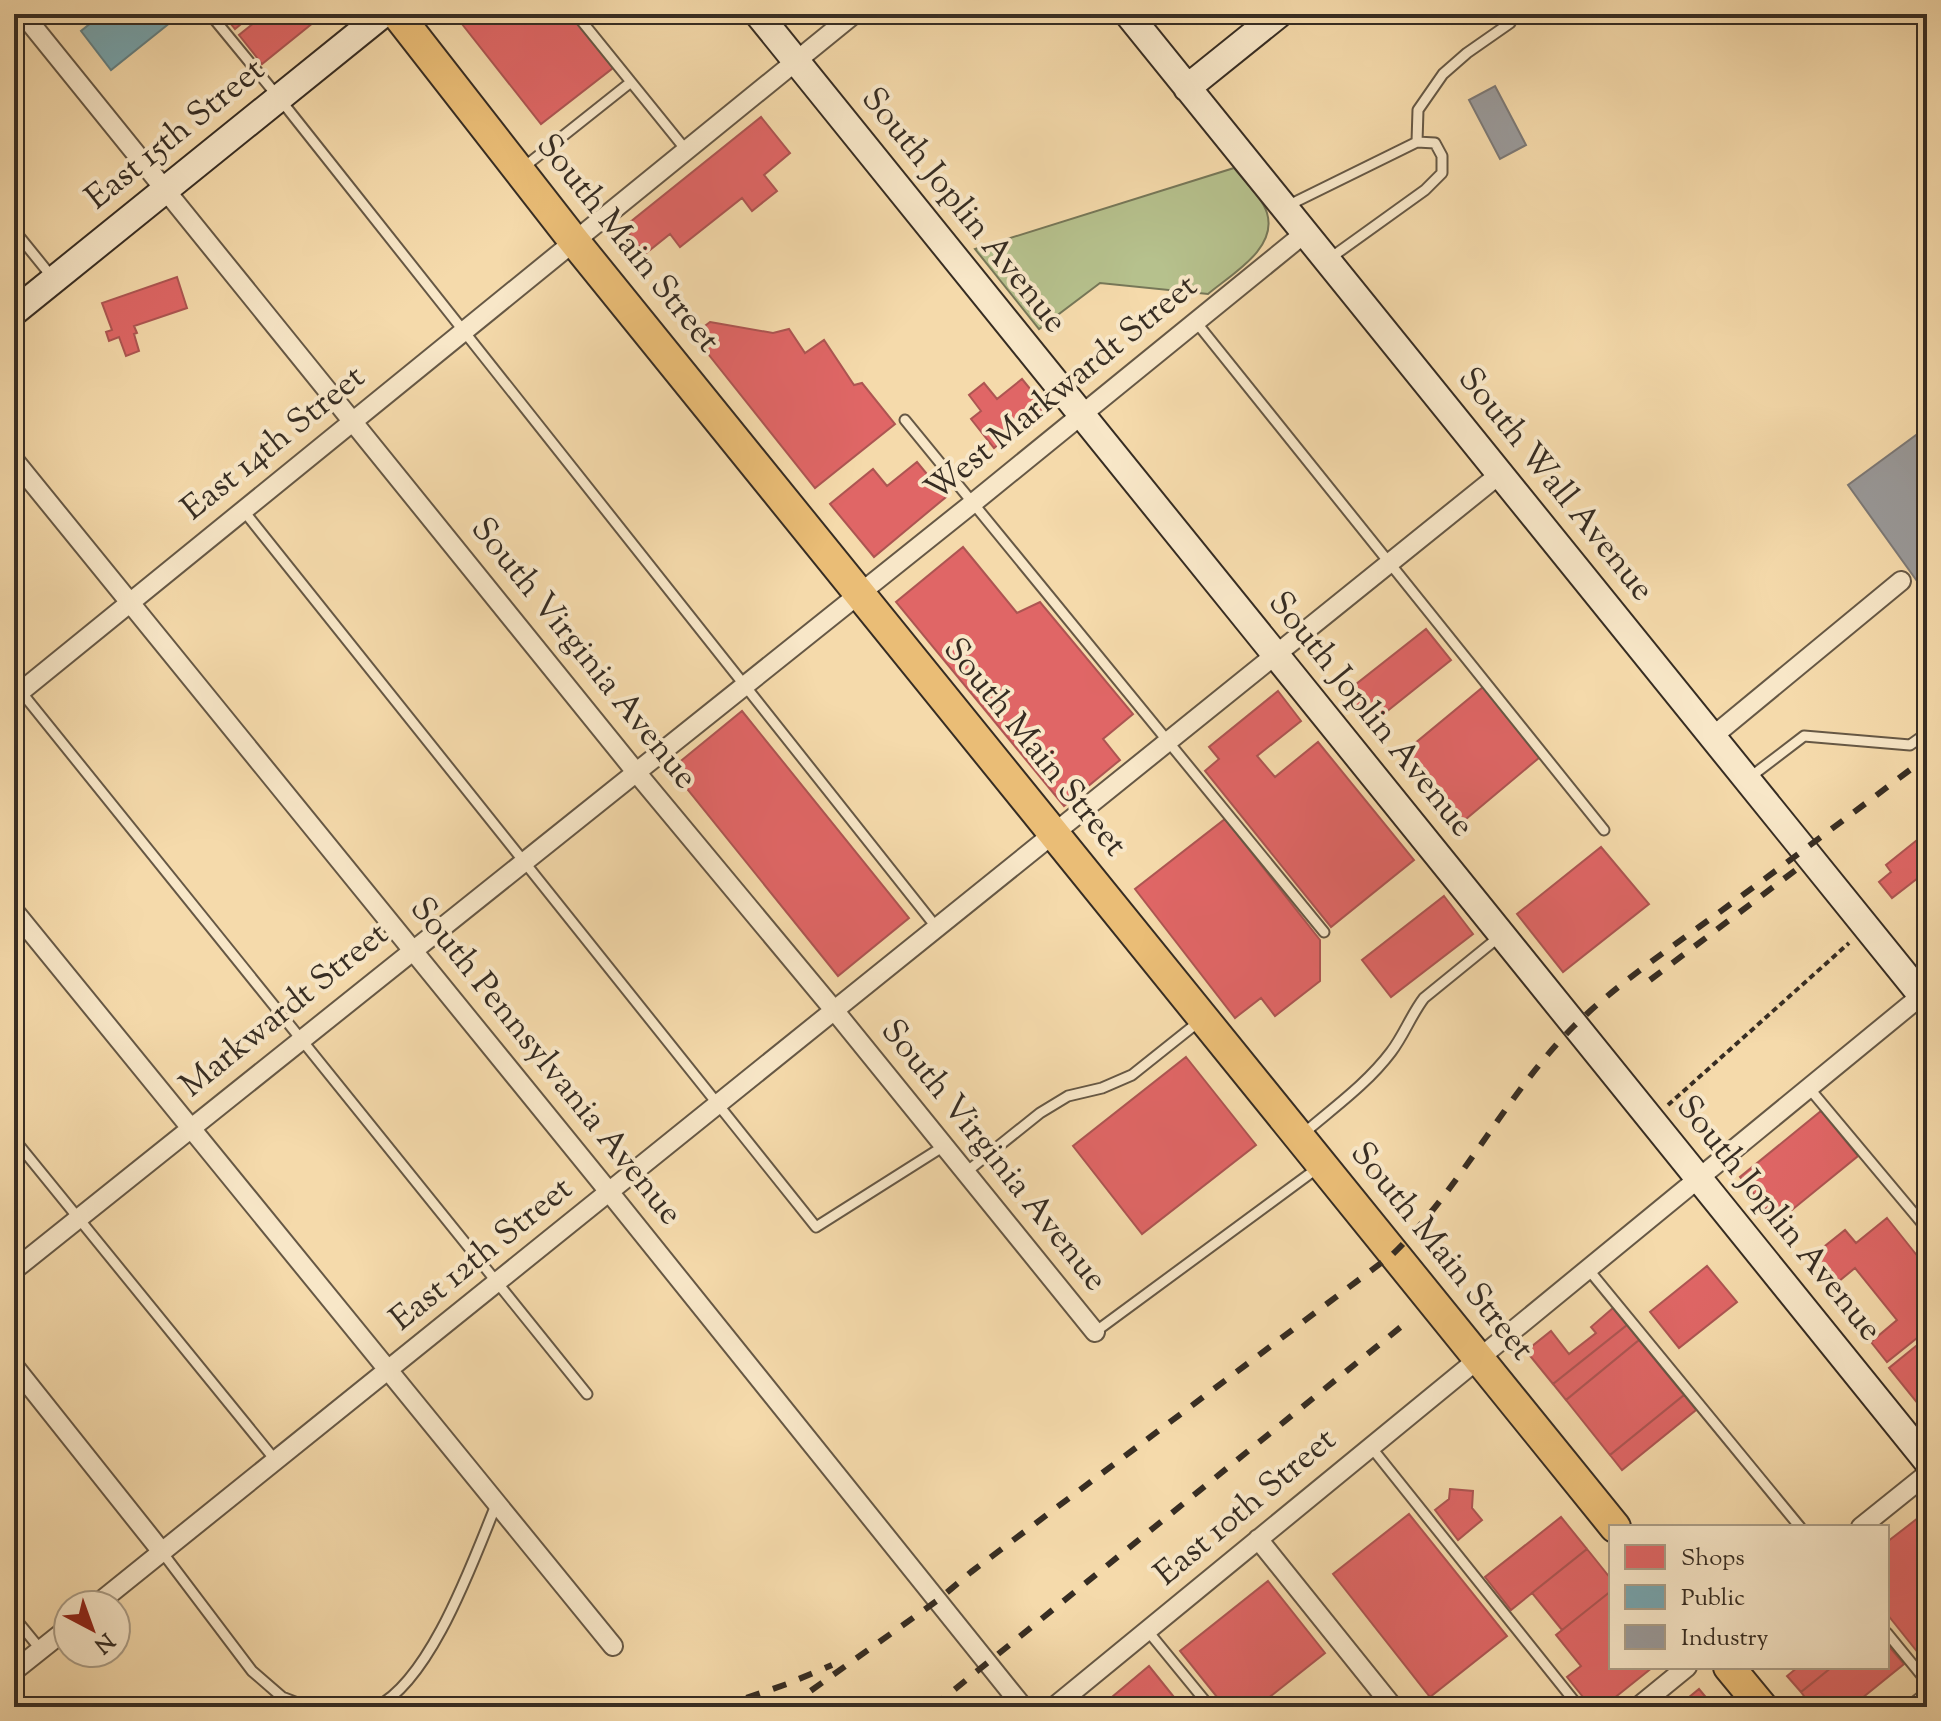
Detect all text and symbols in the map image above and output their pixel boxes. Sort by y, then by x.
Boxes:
street label: East 15th Street [76,47,277,223]
street label: South Joplin Avenue [848,77,1078,345]
street label: South Main Street [523,124,731,364]
street label: West Markwardt Street [915,263,1209,515]
street label: East 14th Street [172,354,377,533]
street label: South Wall Avenue [1445,357,1665,613]
street label: South Virginia Avenue [458,507,708,801]
street label: South Joplin Avenue [1255,581,1485,849]
street label: South Main Street [930,628,1138,868]
street label: South Pennsylvania Avenue [397,887,693,1237]
street label: Markwardt Street [170,911,400,1111]
street label: South Virginia Avenue [868,1009,1118,1303]
street label: South Joplin Avenue [1663,1085,1893,1353]
street label: South Main Street [1337,1132,1545,1372]
street label: East 12th Street [380,1166,584,1344]
street label: East 10th Street [1144,1417,1348,1599]
legend [1609,1525,1889,1669]
text: Shops [1681,1542,1745,1576]
text: Public [1681,1582,1745,1616]
north arrow [52,1589,132,1669]
text: Industry [1681,1622,1769,1656]
text: N [86,1624,120,1660]

